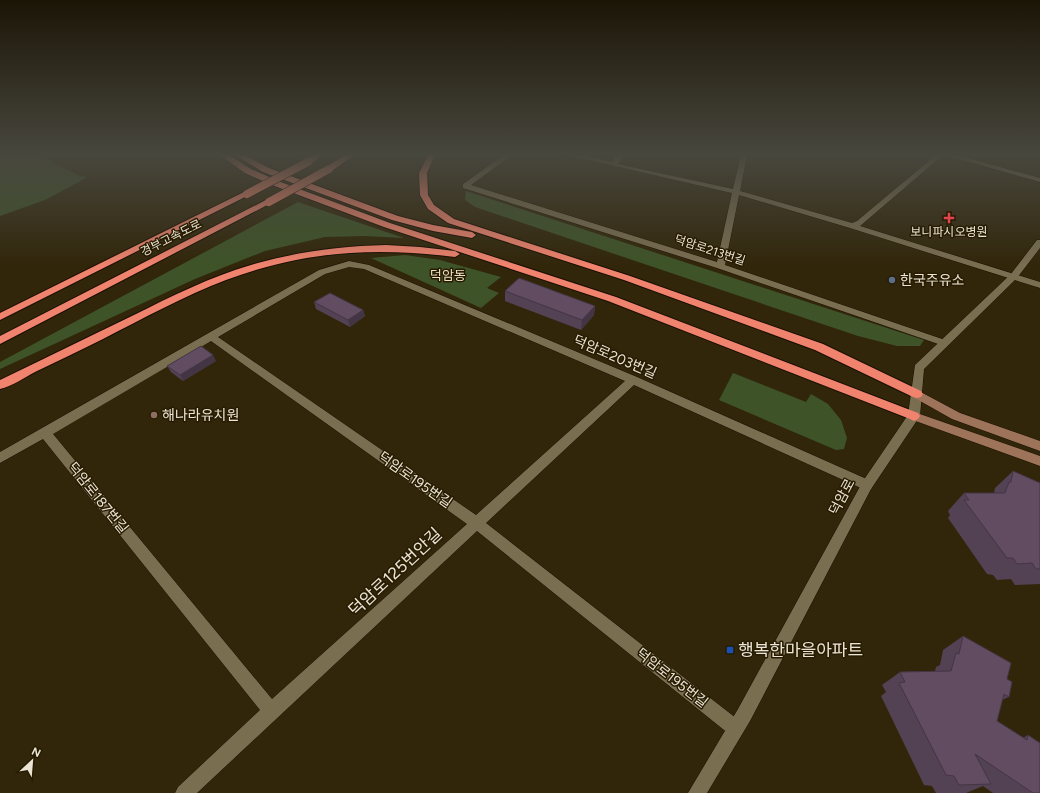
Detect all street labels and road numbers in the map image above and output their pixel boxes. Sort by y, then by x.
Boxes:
street label: 경부고속도로 [138,217,204,259]
street label: 덕암로213번길 [673,232,747,268]
street label: 덕암로203번길 [571,332,659,382]
street label: 덕암로195번길 [375,448,455,512]
street label: 덕암로187번길 [64,459,132,537]
street label: 덕암로 [825,476,859,518]
street label: 덕암로125번안길 [344,524,446,620]
street label: 덕암로195번길 [633,645,711,711]

